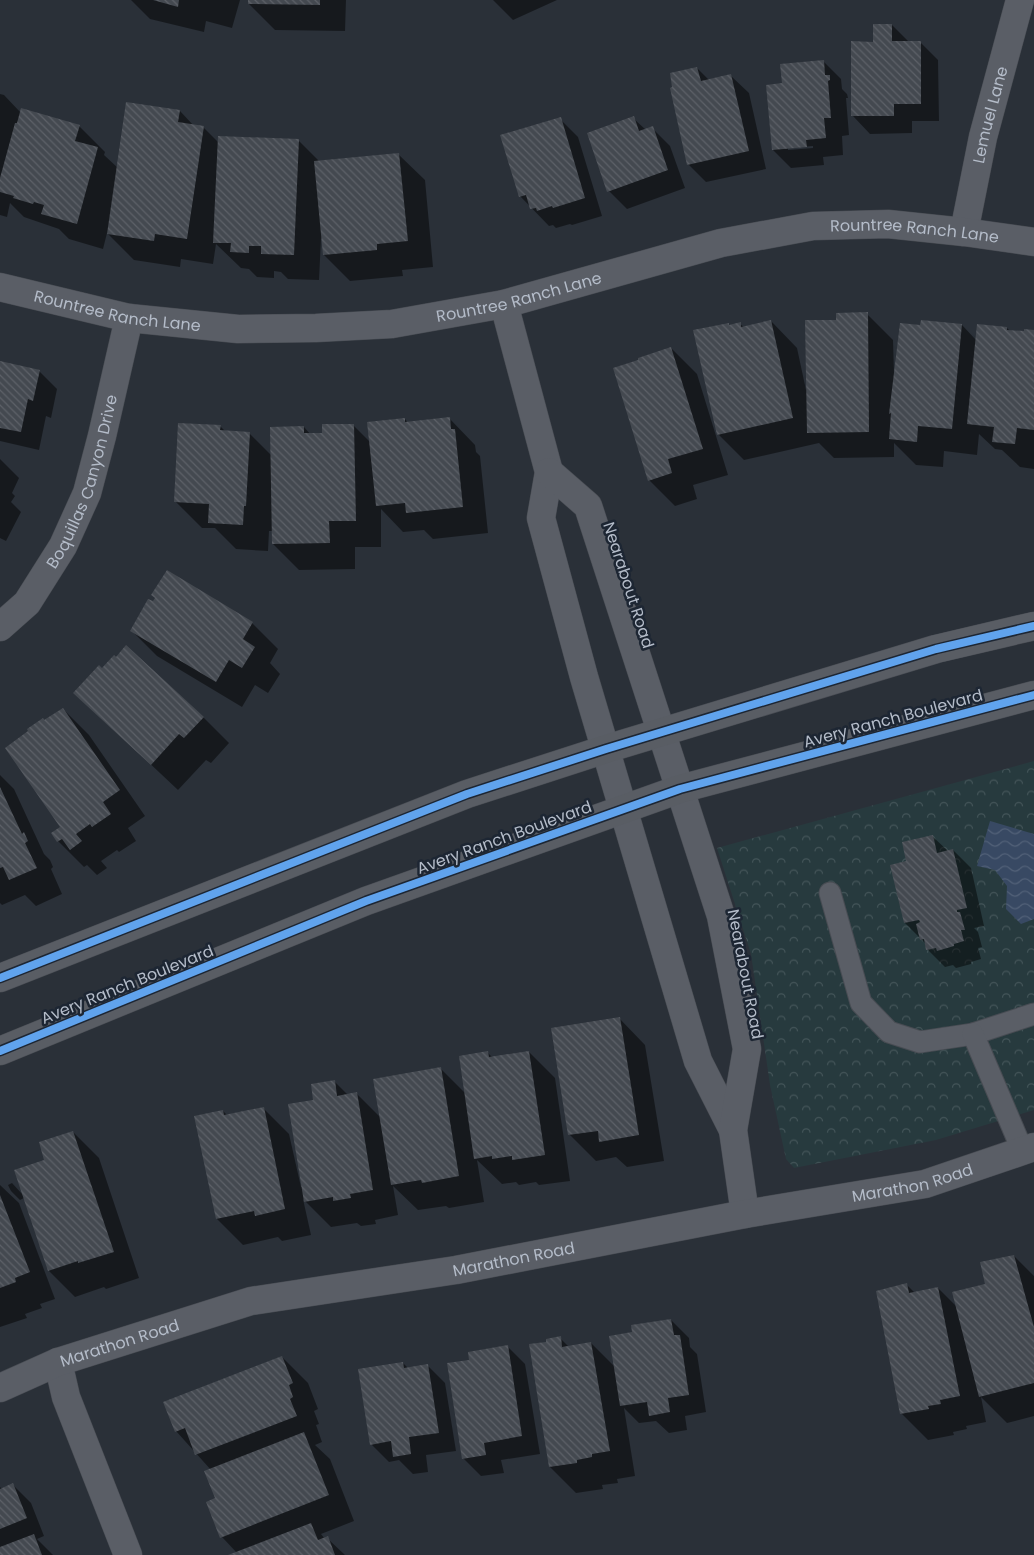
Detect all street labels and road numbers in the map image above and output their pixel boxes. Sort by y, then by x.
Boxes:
street label: Lemuel Lane [967,64,1014,166]
street label: Rountree Ranch Lane [830,213,1000,249]
street label: Rountree Ranch Lane [434,266,604,328]
street label: Rountree Ranch Lane [32,285,202,337]
street label: Boquillas Canyon Drive [41,392,123,573]
street label: Nearabout Road [597,519,660,651]
street label: Avery Ranch Boulevard [801,683,985,753]
street label: Avery Ranch Boulevard [413,795,595,880]
street label: Nearabout Road [722,907,769,1041]
street label: Avery Ranch Boulevard [37,939,217,1030]
street label: Marathon Road [850,1158,976,1208]
street label: Marathon Road [451,1236,577,1282]
street label: Marathon Road [57,1313,182,1373]

